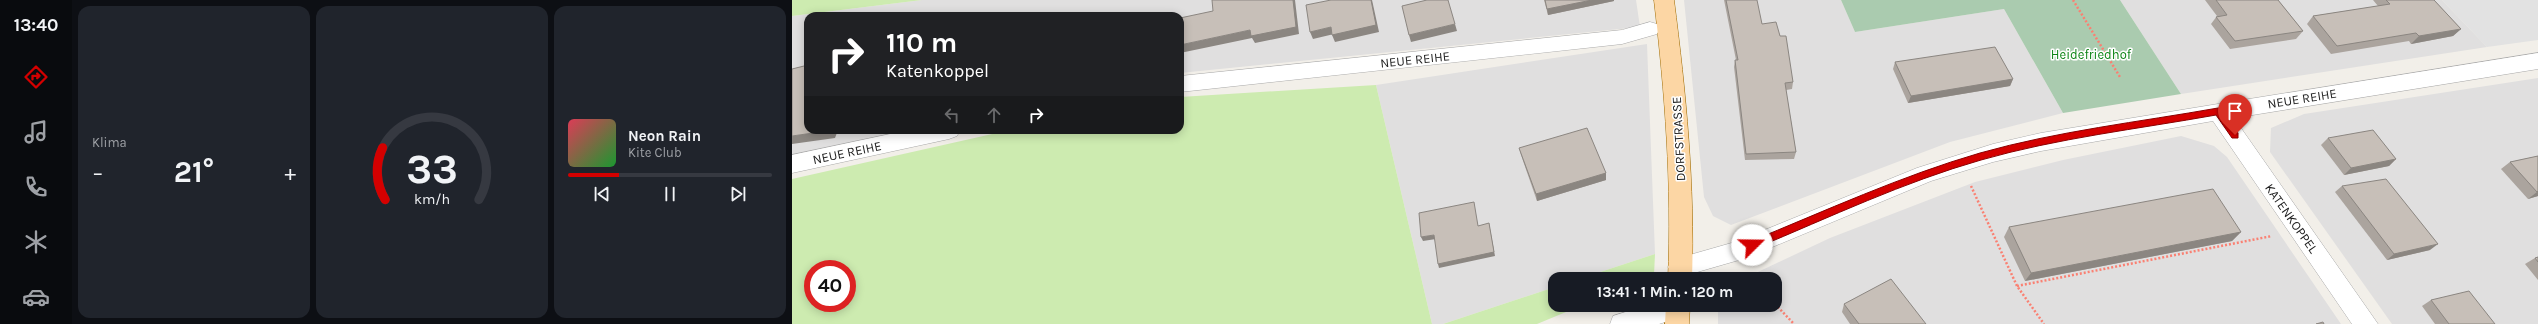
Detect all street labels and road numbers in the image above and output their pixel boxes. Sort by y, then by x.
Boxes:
street label: NEUE REIHE [1379,48,1451,71]
street label: NEUE REIHE [2266,86,2338,111]
street label: DORFSTRASSE [1669,96,1688,182]
street label: NEUE REIHE [811,138,883,167]
street label: KATENKOPPEL [2262,181,2321,256]

